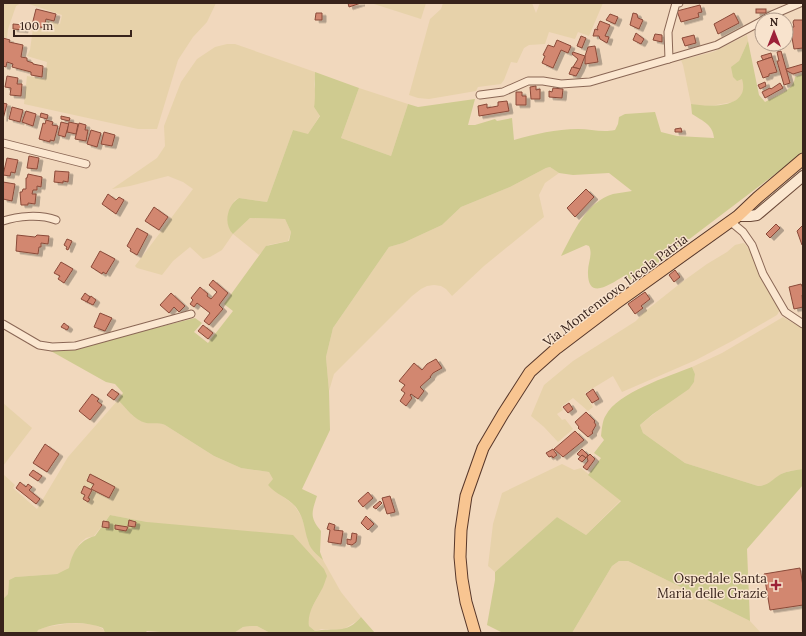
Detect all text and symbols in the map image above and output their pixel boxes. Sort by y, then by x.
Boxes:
scale bar [14,12,131,38]
north arrow [754,12,794,52]
text: N [770,15,779,29]
text: 100 m [20,18,53,33]
street label: Via Montenuovo Licola Patria [539,230,691,351]
place label: Ospedale Santa Maria delle Grazie [657,570,767,602]
marker: Ospedale Santa Maria delle Grazie [770,579,782,591]

